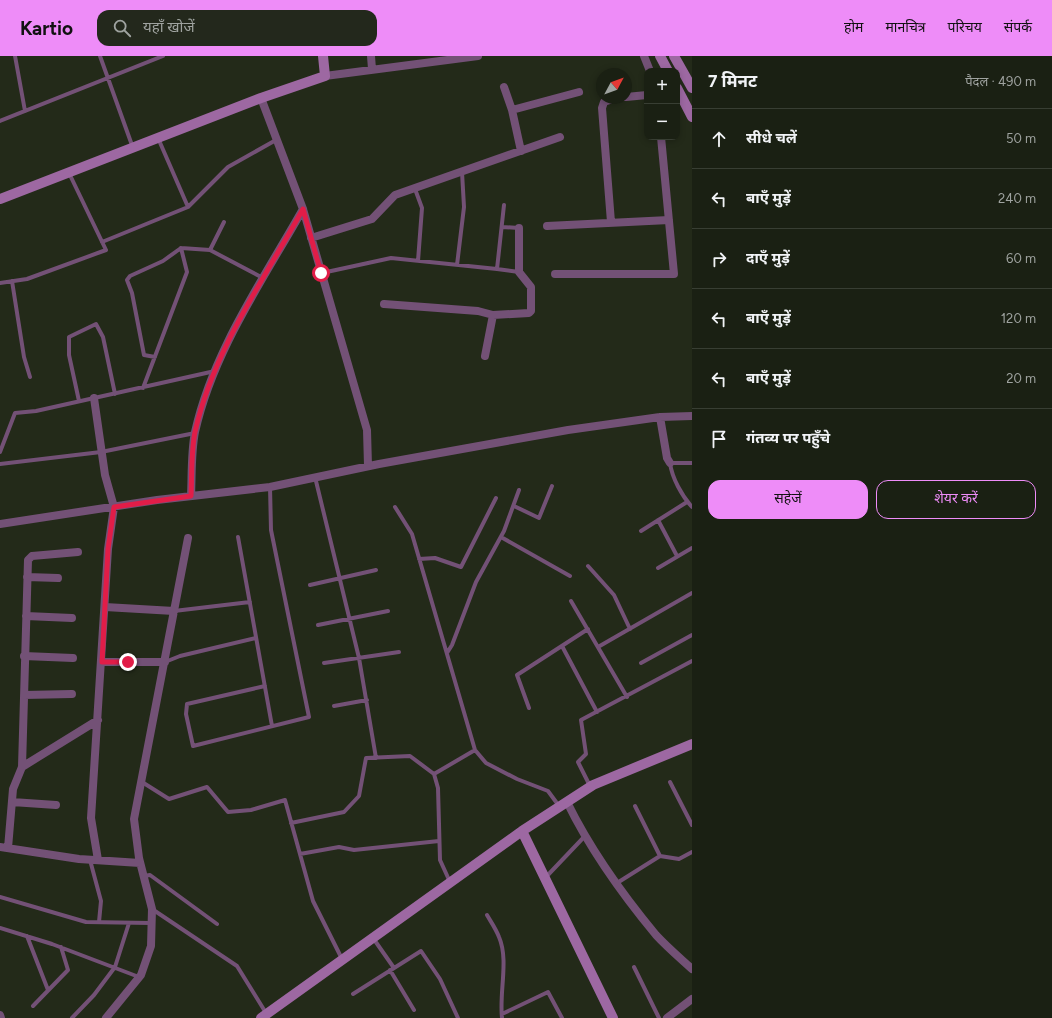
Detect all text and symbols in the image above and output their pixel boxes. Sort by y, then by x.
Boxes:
search box [97,10,377,46]
text: Kartio [20,17,73,40]
icon: search [111,17,133,39]
text: यहाँ खोजें [143,18,195,36]
text: होम [844,19,863,36]
text: मानचित्र [885,19,926,36]
text: परिचय [948,19,982,36]
text: संपर्क [1004,19,1032,36]
north arrow [596,68,632,104]
map controls [644,68,680,140]
button: + [644,68,680,104]
text: 7 मिनट [708,71,757,91]
text: पैदल · 490 m [965,74,1036,89]
button: − [644,104,680,140]
icon: ahead [708,128,730,150]
text: सीधे चलें [746,129,797,147]
text: 50 m [1006,131,1036,146]
icon: left [708,188,730,210]
text: बाएँ मुड़ें [746,189,791,207]
text: 240 m [998,191,1036,206]
icon: right [708,248,730,270]
text: दाएँ मुड़ें [746,249,790,267]
text: 60 m [1006,251,1036,266]
route start [312,264,330,282]
icon: left [708,308,730,330]
text: बाएँ मुड़ें [746,309,791,327]
text: 120 m [1001,311,1036,326]
icon: left [708,368,730,390]
text: बाएँ मुड़ें [746,369,791,387]
text: 20 m [1006,371,1036,386]
icon: arrive [708,428,730,450]
text: गंतव्य पर पहुँचे [746,429,830,447]
button: सहेजें [708,480,868,519]
button: शेयर करें [876,480,1036,519]
route end [119,653,137,671]

